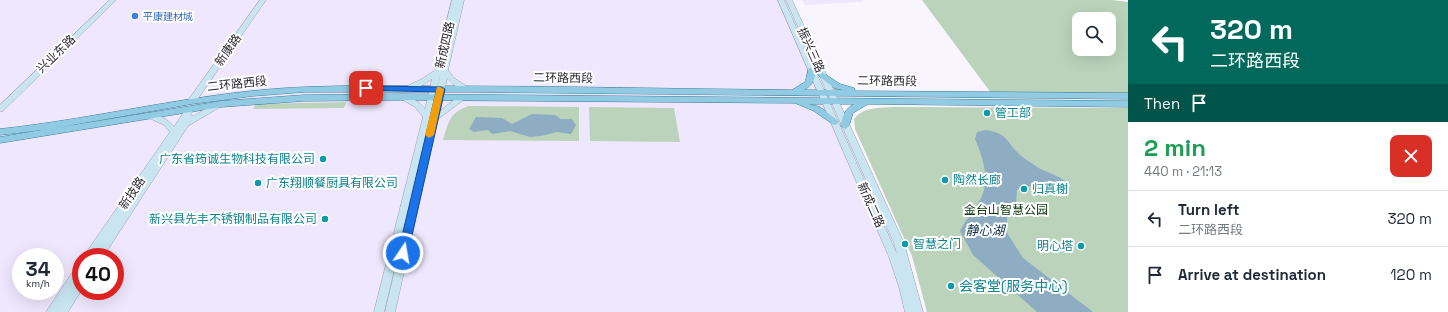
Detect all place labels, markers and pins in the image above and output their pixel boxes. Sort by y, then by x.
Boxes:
place label: 平康建材城 [143,10,193,23]
marker: 平康建材城 [130,11,140,21]
pin [349,71,383,105]
place label: 管工部 [995,105,1031,121]
marker: 管工部 [982,108,992,118]
place label: 广东省筠诚生物科技有限公司 [159,151,315,167]
marker: 广东省筠诚生物科技有限公司 [318,154,328,164]
place label: 陶然长廊 [953,172,1001,188]
place label: 广东翔顺餐厨具有限公司 [266,175,398,191]
marker: 陶然长廊 [940,175,950,185]
marker: 广东翔顺餐厨具有限公司 [253,178,263,188]
place label: 归真榭 [1032,181,1068,197]
marker: 归真榭 [1019,184,1029,194]
place label: 新兴县先丰不锈钢制品有限公司 [149,211,317,227]
marker: 新兴县先丰不锈钢制品有限公司 [320,214,330,224]
place label: 智慧之门 [913,236,961,252]
place label: 明心塔 [1037,238,1073,254]
marker: 智慧之门 [900,239,910,249]
marker: 明心塔 [1076,241,1086,251]
place label: 会客堂(服务中心) [959,277,1068,295]
marker: 会客堂(服务中心) [946,281,956,291]

